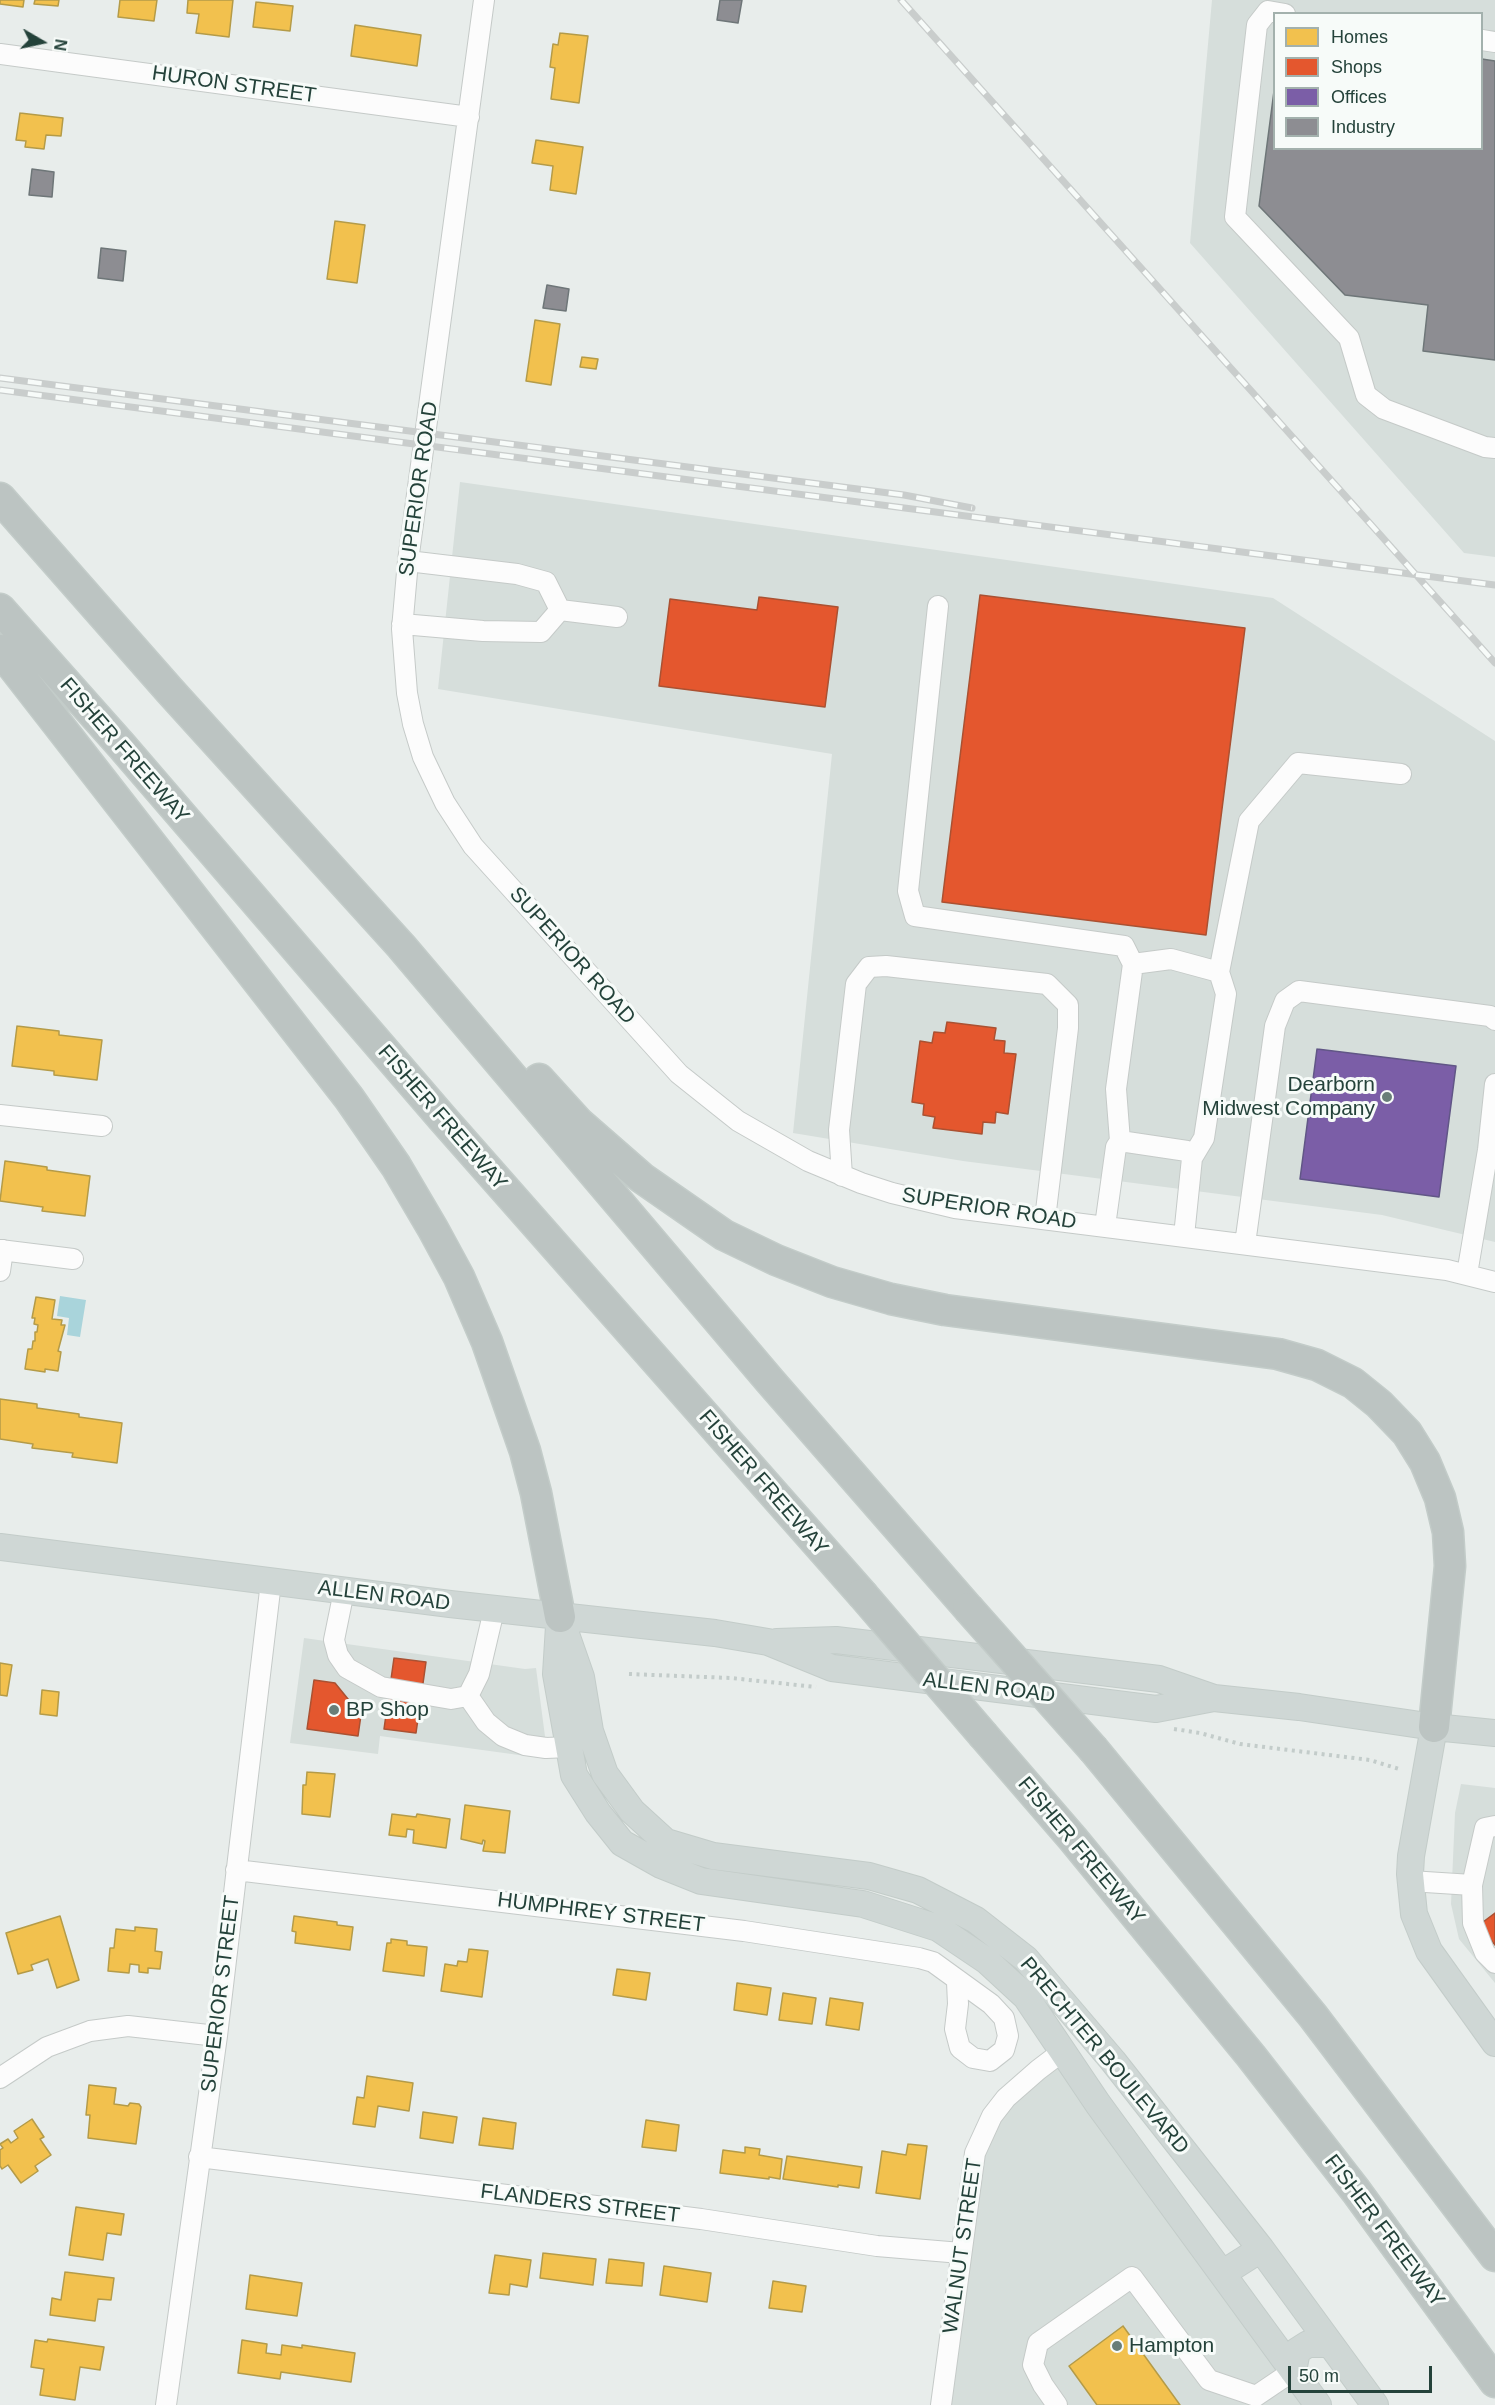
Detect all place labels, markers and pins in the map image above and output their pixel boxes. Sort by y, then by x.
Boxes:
place label: Dearborn Midwest Company [1202,1072,1375,1122]
marker: Dearborn Midwest Company [1380,1090,1394,1104]
place label: BP Shop [346,1697,429,1723]
marker: BP Shop [327,1703,341,1717]
place label: Hampton [1129,2333,1214,2359]
marker: Hampton [1110,2339,1124,2353]

